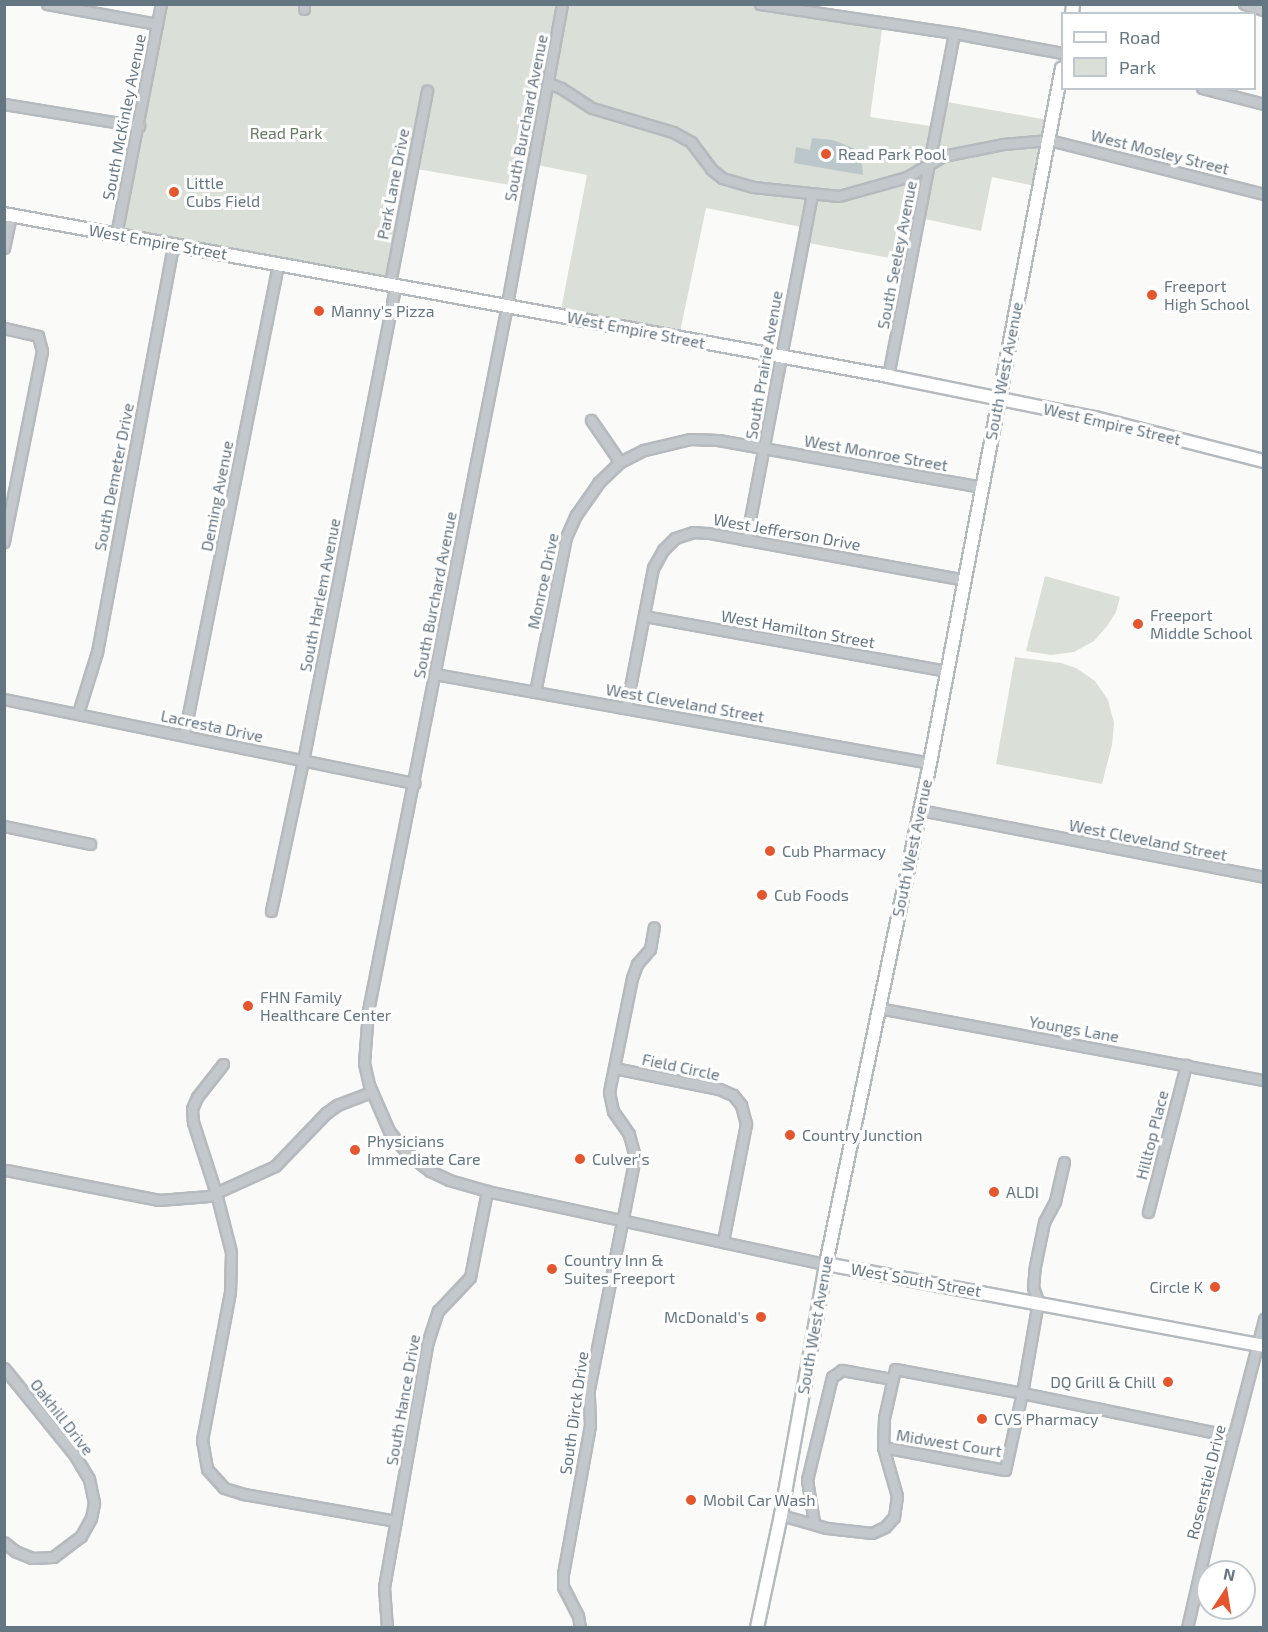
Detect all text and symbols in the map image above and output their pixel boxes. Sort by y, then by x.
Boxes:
legend [1061,12,1256,90]
text: Road [1119,26,1160,48]
street label: South McKinley Avenue [98,32,150,202]
street label: South Burchard Avenue [500,33,552,203]
text: Park [1119,56,1156,78]
park label: Read Park [250,123,322,143]
street label: West Mosley Street [1089,125,1231,179]
street label: Park Lane Drive [373,127,413,241]
place label: Read Park Pool [838,144,946,164]
marker: Read Park Pool [819,147,833,161]
place label: Little Cubs Field [186,173,260,211]
street label: South Seeley Avenue [873,179,921,331]
marker: Little Cubs Field [167,185,181,199]
street label: West Empire Street [87,220,229,264]
place label: Freeport High School [1164,276,1249,314]
marker: Freeport High School [1145,288,1159,302]
street label: South Prairie Avenue [741,289,787,441]
street label: South West Avenue [981,300,1027,442]
place label: Manny's Pizza [331,301,434,321]
marker: Manny's Pizza [312,304,326,318]
street label: West Empire Street [565,307,707,353]
street label: West Empire Street [1041,399,1183,449]
street label: South Demeter Drive [90,401,138,553]
street label: West Monroe Street [803,431,949,475]
street label: Deming Avenue [197,439,237,553]
street label: South Burchard Avenue [409,510,461,680]
street label: West Jefferson Drive [712,510,862,554]
street label: South Harlem Avenue [296,516,344,674]
street label: Monroe Drive [523,531,563,631]
place label: Freeport Middle School [1150,605,1252,643]
street label: West Hamilton Street [720,606,876,652]
marker: Freeport Middle School [1131,617,1145,631]
street label: West Cleveland Street [604,680,766,726]
street label: Lacresta Drive [159,706,265,746]
street label: South West Avenue [888,777,936,919]
street label: West Cleveland Street [1067,815,1229,865]
place label: Cub Pharmacy [782,841,886,861]
marker: Cub Pharmacy [763,844,777,858]
place label: Cub Foods [774,885,849,905]
marker: Cub Foods [755,888,769,902]
place label: FHN Family Healthcare Center [260,987,391,1025]
marker: FHN Family Healthcare Center [241,999,255,1013]
street label: Youngs Lane [1027,1012,1121,1046]
street label: Field Circle [640,1049,722,1085]
street label: Hilltop Place [1132,1088,1172,1182]
place label: Country Junction [802,1125,923,1145]
marker: Country Junction [783,1128,797,1142]
place label: Physicians Immediate Care [367,1131,481,1169]
marker: Physicians Immediate Care [348,1143,362,1157]
place label: Culver's [592,1149,650,1169]
marker: Culver's [573,1152,587,1166]
place label: ALDI [1006,1182,1039,1202]
marker: ALDI [987,1185,1001,1199]
place label: Country Inn & Suites Freeport [564,1250,675,1288]
street label: South West Avenue [793,1254,837,1396]
street label: West South Street [849,1259,983,1301]
marker: Country Inn & Suites Freeport [545,1262,559,1276]
place label: Circle K [1150,1277,1203,1297]
marker: Circle K [1208,1280,1222,1294]
place label: McDonald's [664,1307,749,1327]
marker: McDonald's [754,1310,768,1324]
street label: South Hance Drive [382,1333,424,1467]
street label: South Dirck Drive [556,1350,592,1476]
place label: DQ Grill & Chill [1050,1372,1156,1392]
street label: Oakhill Drive [26,1375,98,1459]
marker: DQ Grill & Chill [1161,1375,1175,1389]
place label: CVS Pharmacy [994,1409,1098,1429]
marker: CVS Pharmacy [975,1412,989,1426]
street label: Rosenstiel Drive [1182,1422,1230,1542]
street label: Midwest Court [895,1425,1003,1461]
place label: Mobil Car Wash [703,1490,817,1510]
marker: Mobil Car Wash [684,1493,698,1507]
north arrow [1196,1560,1256,1620]
text: N [1222,1563,1237,1584]

